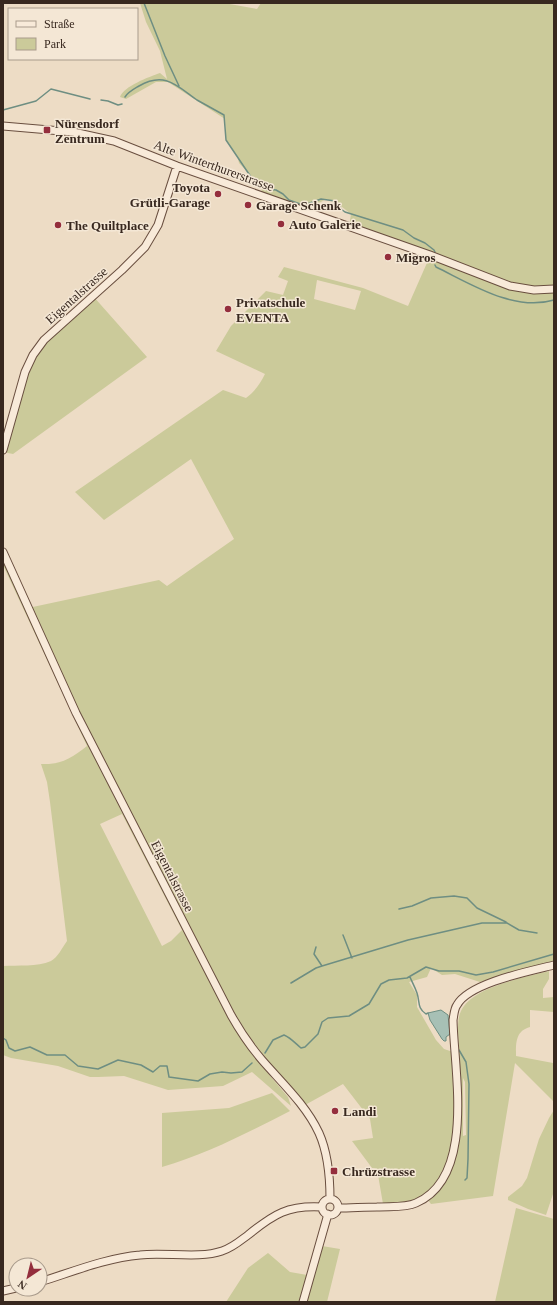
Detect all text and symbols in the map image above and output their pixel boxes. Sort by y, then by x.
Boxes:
legend [8,8,138,60]
text: Straße [44,17,75,31]
text: Park [44,37,66,51]
place label: Nürensdorf Zentrum [55,116,120,146]
marker: Nürensdorf Zentrum [42,125,52,135]
street label: Alte Winterthurerstrasse [152,137,276,194]
place label: Toyota Grütli-Garage [130,180,210,210]
marker: Toyota Grütli-Garage [213,189,223,199]
place label: Garage Schenk [256,198,342,213]
marker: Garage Schenk [243,200,253,210]
place label: Auto Galerie [289,217,361,232]
place label: The Quiltplace [66,218,149,233]
marker: Auto Galerie [276,219,286,229]
marker: The Quiltplace [53,220,63,230]
place label: Migros [396,250,435,265]
marker: Migros [383,252,393,262]
street label: Eigentalstrasse [42,264,110,327]
place label: Privatschule EVENTA [236,295,306,325]
marker: Privatschule EVENTA [223,304,233,314]
street label: Eigentalstrasse [148,838,197,915]
place label: Landi [343,1104,377,1119]
marker: Landi [330,1106,340,1116]
place label: Chrüzstrasse [342,1164,415,1179]
marker: Chrüzstrasse [329,1166,339,1176]
north arrow [8,1257,48,1297]
text: N [16,1278,29,1292]

